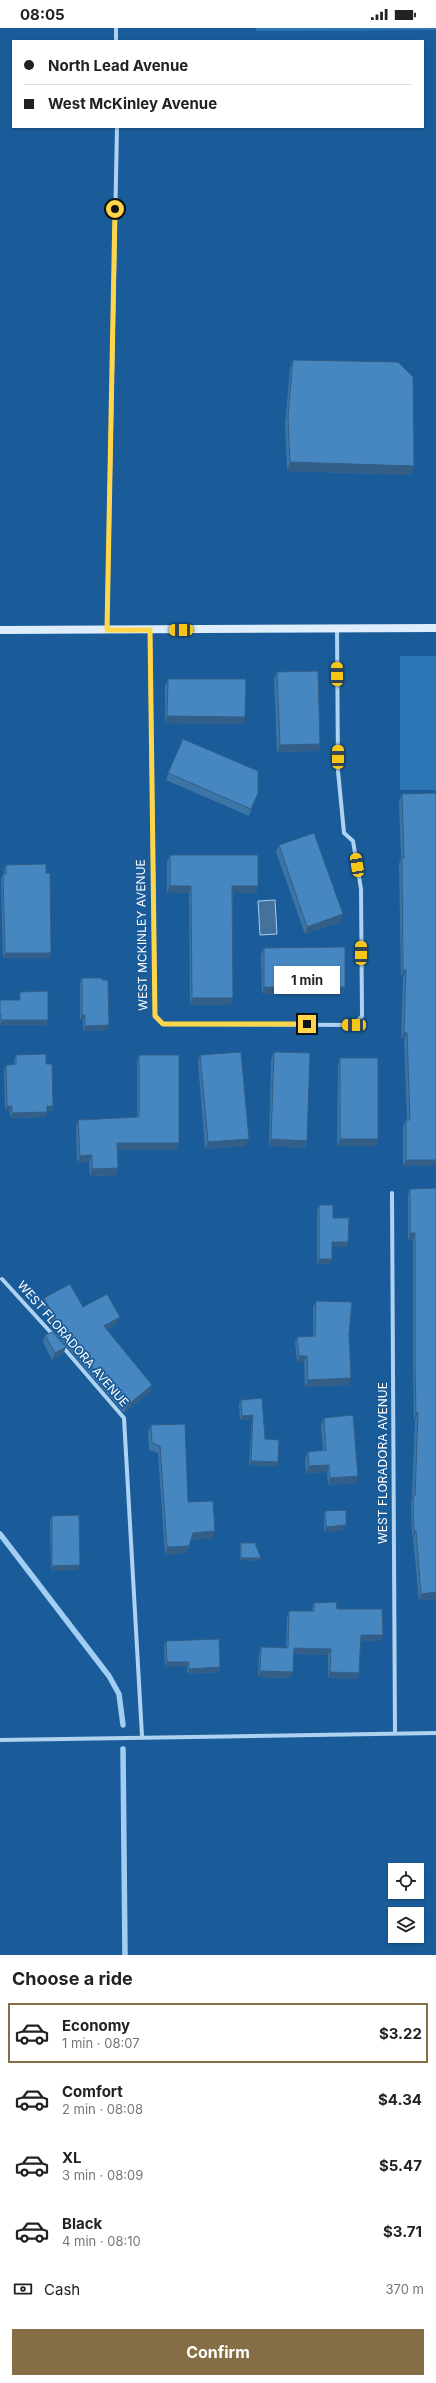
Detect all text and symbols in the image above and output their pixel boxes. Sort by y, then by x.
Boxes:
text: 08:05 [20,5,65,24]
text: North Lead Avenue [48,56,188,75]
text: West McKinley Avenue [48,94,217,113]
route start [106,200,124,218]
car [169,624,193,636]
car [331,662,343,686]
car [332,745,344,769]
car [349,852,365,878]
street label: WEST MCKINLEY AVENUE [133,859,150,1011]
car [355,941,367,965]
callout: 1 min [274,966,340,994]
text: 1 min [291,972,323,988]
route end [298,1015,316,1033]
car [342,1019,366,1031]
street label: WEST FLORADORA AVENUE [15,1278,132,1410]
street label: WEST FLORADORA AVENUE [375,1382,390,1544]
map controls [388,1863,424,1943]
button: locate [388,1863,424,1899]
button: layers [388,1907,424,1943]
text: Choose a ride [12,1968,133,1989]
icon: car [14,2015,50,2051]
text: Economy [62,2016,130,2035]
text: $3.22 [379,2024,422,2043]
text: 1 min · 08:07 [62,2035,140,2051]
icon: car [14,2081,50,2117]
text: Comfort [62,2082,123,2101]
text: $4.34 [378,2090,422,2109]
text: 2 min · 08:08 [62,2101,143,2117]
icon: car [14,2147,50,2183]
text: XL [62,2148,82,2167]
text: $5.47 [379,2156,422,2175]
text: 3 min · 08:09 [62,2167,143,2183]
icon: car [14,2213,50,2249]
text: Black [62,2214,102,2233]
text: $3.71 [383,2222,422,2241]
text: 4 min · 08:10 [62,2233,141,2249]
icon: cash [12,2278,34,2300]
text: Cash [44,2280,80,2299]
text: 370 m [386,2281,424,2297]
button: Confirm [12,2329,424,2375]

